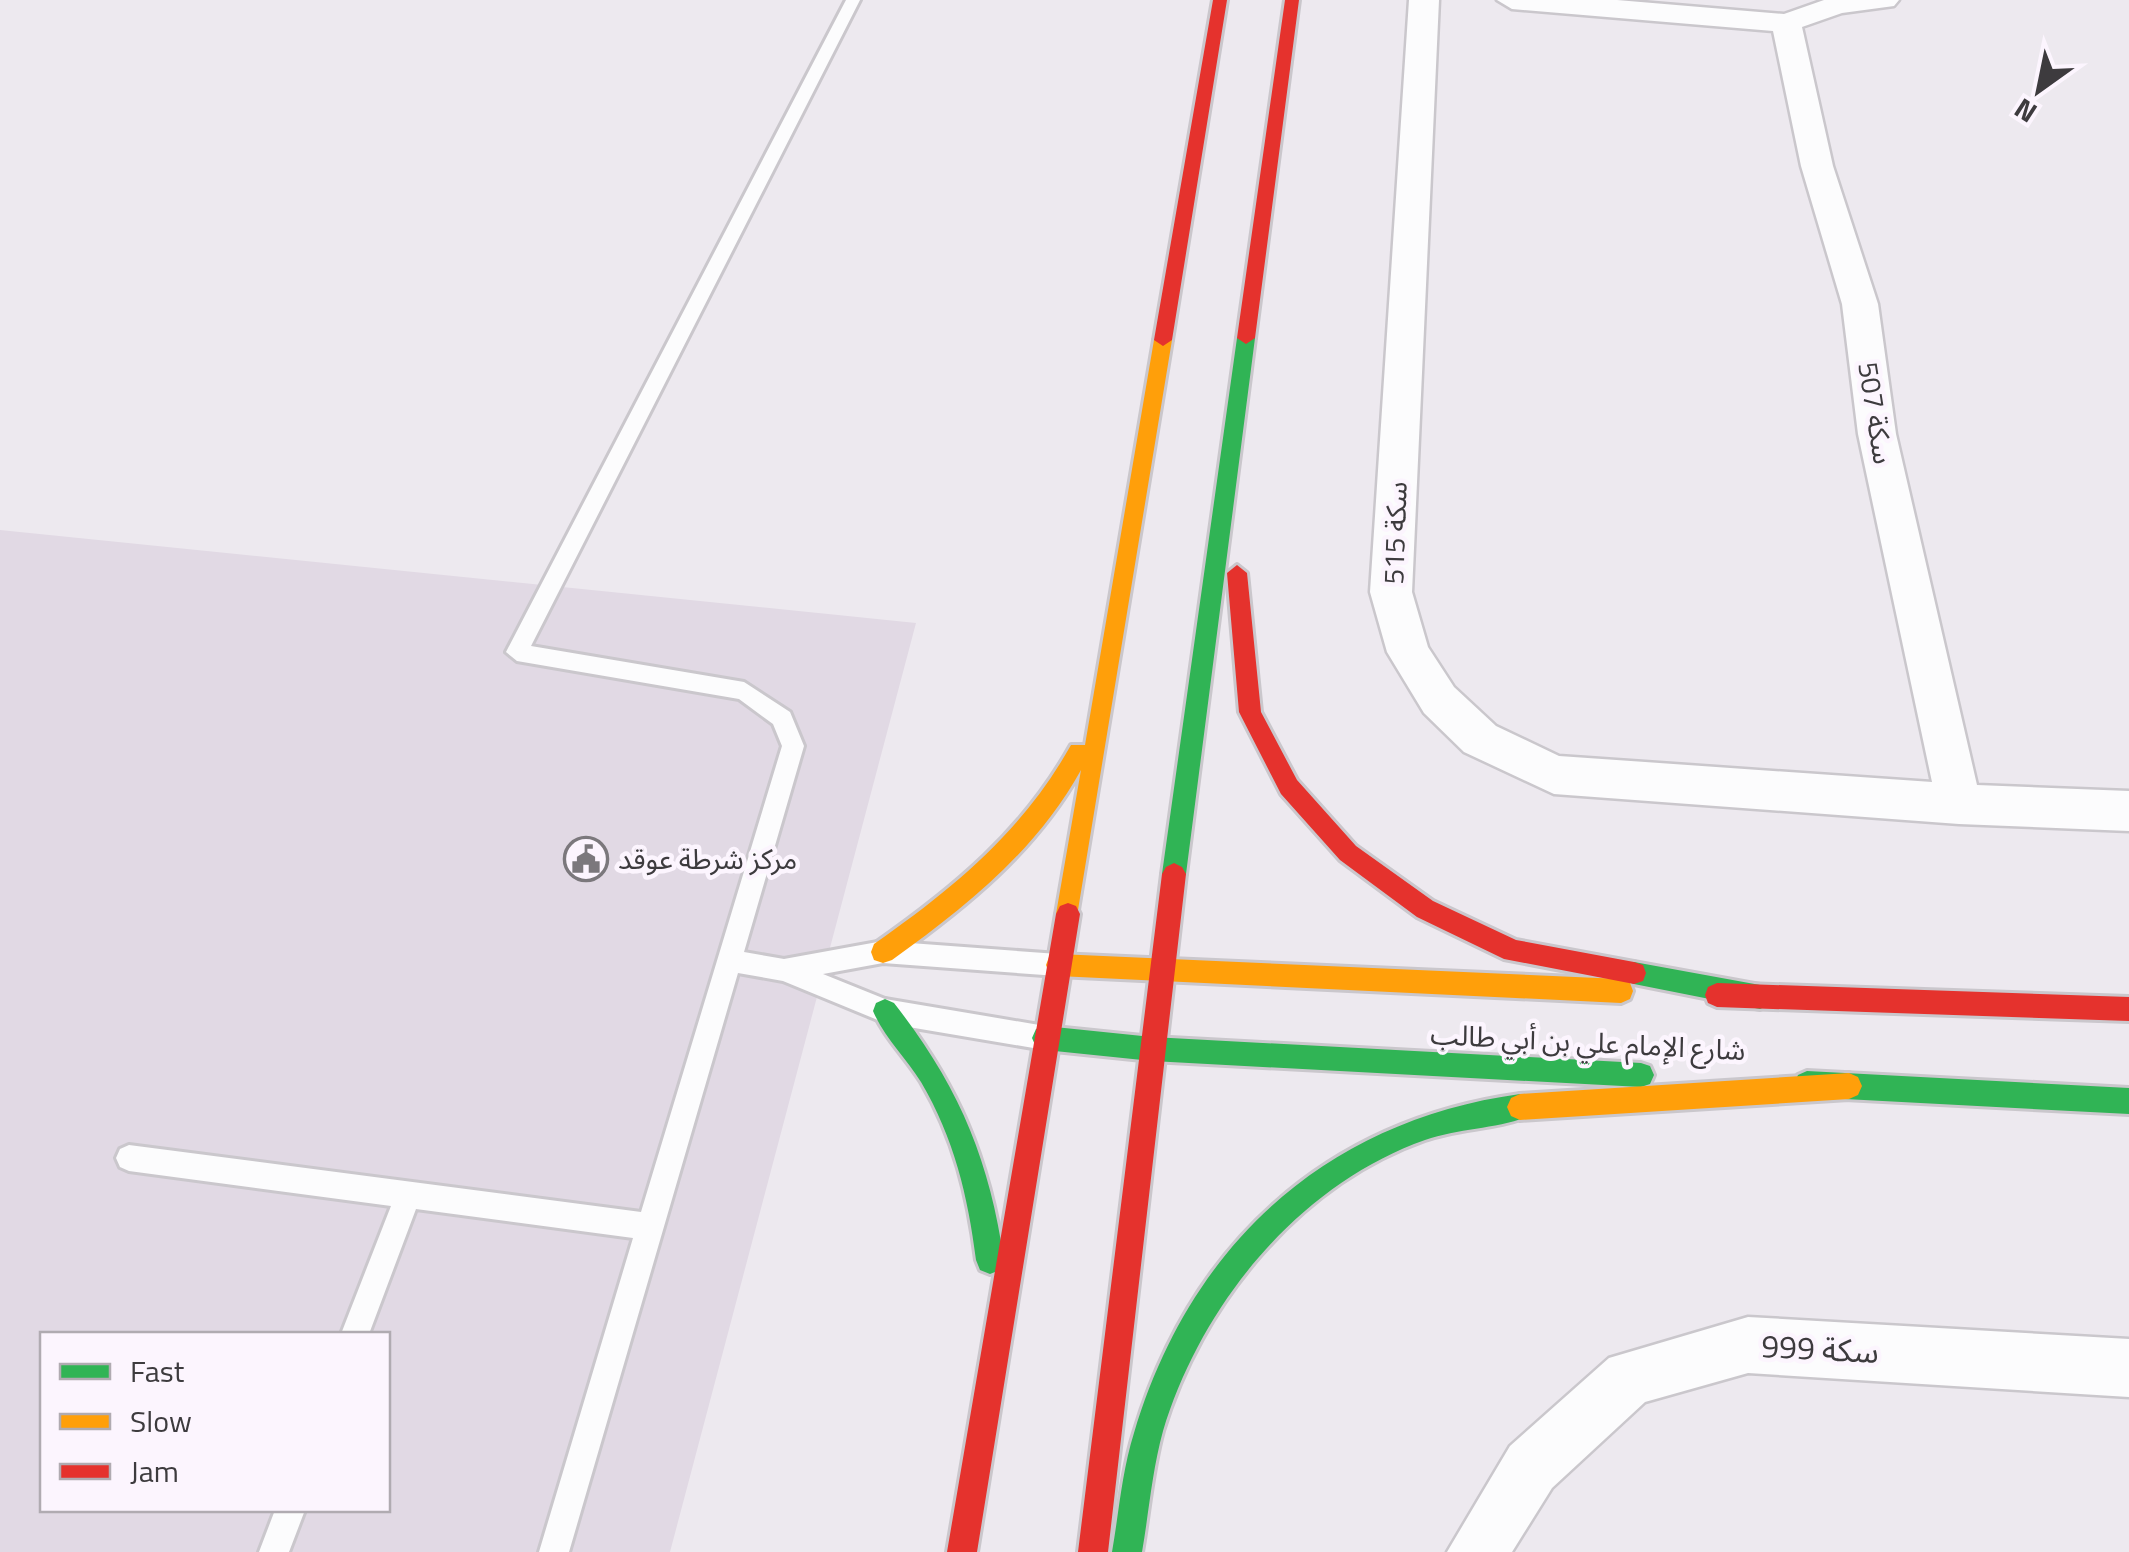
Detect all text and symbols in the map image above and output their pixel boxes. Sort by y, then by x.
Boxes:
north arrow [1989,40,2089,140]
text: N [2005,88,2045,135]
street label: سكة 507 [1847,359,1906,467]
street label: سكة 515 [1371,481,1418,585]
public building icon: مركز شرطة عوقد [563,836,609,882]
place label: مركز شرطة عوقد [618,837,797,880]
street label: شارع الإمام علي بن أبي طالب [1429,1012,1747,1072]
street label: سكة 999 [1760,1321,1880,1375]
legend [40,1332,390,1512]
text: Fast [130,1348,185,1394]
text: Slow [130,1398,192,1444]
text: Jam [130,1448,179,1494]

